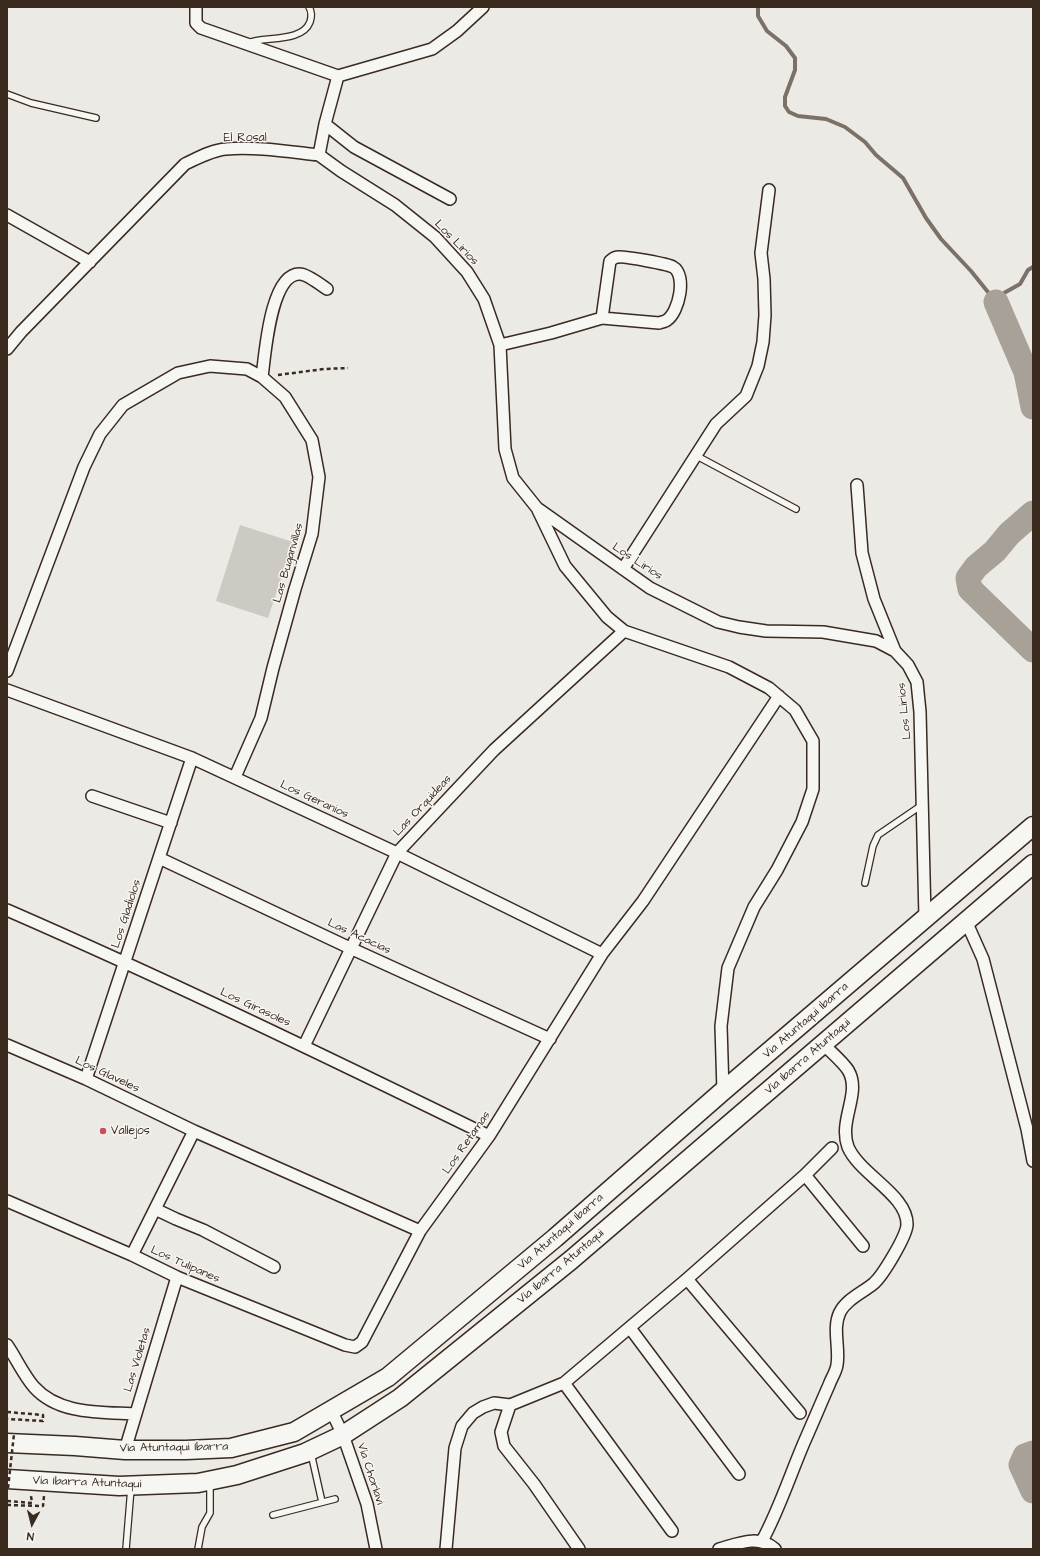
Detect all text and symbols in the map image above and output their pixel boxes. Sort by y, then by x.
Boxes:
street label: El Rosal [223,131,267,145]
street label: Los Lirios [431,217,481,269]
street label: Las Buganvillas [271,522,307,604]
street label: Los Lirios [609,540,665,584]
street label: Los Lirios [895,682,915,740]
street label: Las Orquideas [391,772,455,840]
street label: Los Geranios [277,778,351,822]
street label: Los Gladiolos [109,878,145,950]
street label: Las Acacias [325,916,393,958]
street label: Via Atuntaqui Ibarra [760,980,852,1062]
street label: Los Girasoles [218,985,292,1031]
street label: Vía Ibarra Atuntaqui [762,1016,854,1098]
street label: Los Glaveles [73,1054,141,1096]
street label: Los Retamas [440,1109,494,1177]
place label: Vallejos [111,1124,150,1138]
marker: Vallejos [98,1126,108,1136]
street label: Via Atuntaqui Ibarra [515,1191,607,1273]
street label: Vía Ibarra Atuntaqui [515,1227,607,1307]
street label: Los Tulipanes [148,1243,222,1287]
street label: Las Violetas [121,1326,155,1394]
street label: Via Atuntaqui Ibarra [120,1440,228,1456]
street label: Vía Chorlavi [353,1441,387,1507]
street label: Vía Ibarra Atuntaqui [32,1474,142,1492]
north arrow [12,1504,52,1544]
text: N [26,1529,35,1544]

